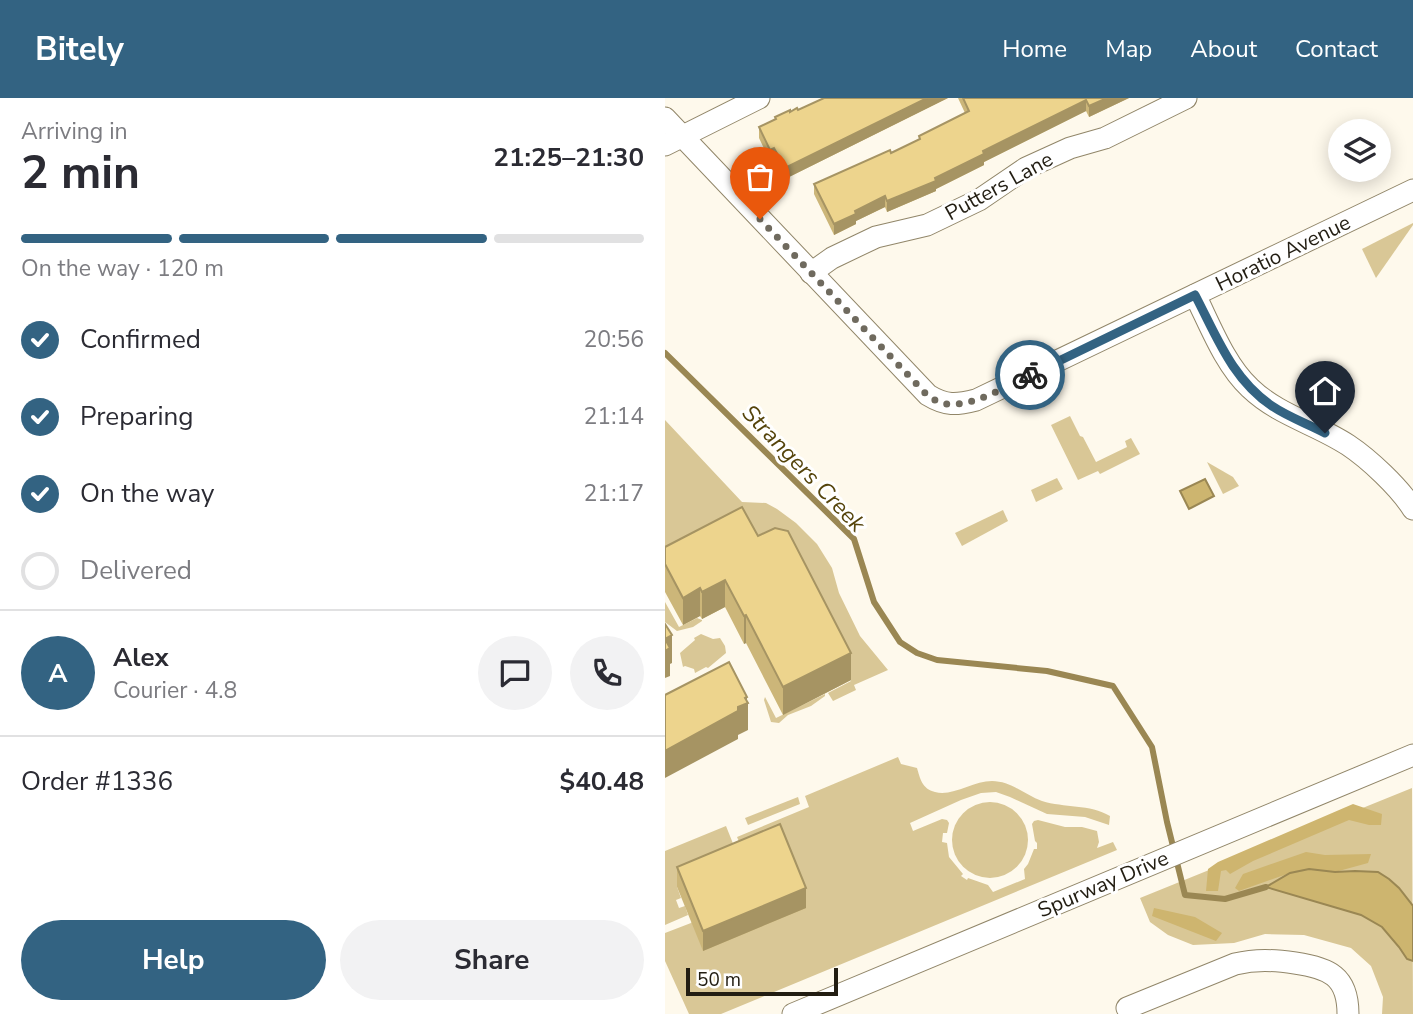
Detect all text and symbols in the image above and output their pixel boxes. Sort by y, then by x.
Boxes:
text: Bitely [35,27,124,72]
text: Home [1002,33,1067,65]
text: Map [1105,33,1152,65]
text: About [1190,33,1257,65]
text: Contact [1295,33,1378,65]
text: Arriving in [21,116,128,147]
map controls [1328,119,1391,182]
button: layers [1328,119,1391,182]
text: 21:25–21:30 [493,140,644,175]
text: 2 min [21,141,140,204]
street label: Putters Lane [940,145,1058,227]
pin [730,147,790,219]
icon: bag [741,158,779,196]
street label: Horatio Avenue [1211,208,1355,298]
text: On the way · 120 m [21,253,224,284]
icon: check [21,321,59,359]
text: Confirmed [80,322,201,357]
text: 20:56 [584,324,644,355]
courier [995,340,1065,410]
icon: bike [1011,356,1049,394]
pin [1295,361,1355,433]
icon: home [1306,372,1344,410]
icon: check [21,398,59,436]
water label: Strangers Creek [735,398,873,539]
text: Preparing [80,399,193,434]
text: 21:14 [584,401,644,432]
icon: check [21,475,59,513]
text: On the way [80,476,214,511]
text: 21:17 [584,478,644,509]
text: Delivered [80,553,192,588]
button: chat [478,636,552,710]
button: phone [570,636,644,710]
text: Alex [113,640,169,675]
text: A [48,656,68,691]
text: Courier · 4.8 [113,675,237,706]
text: Order #1336 [21,764,173,799]
text: $40.48 [560,764,644,799]
street label: Spurway Drive [1033,844,1173,924]
button: Help [21,920,326,1000]
button: Share [340,920,644,1000]
scale bar [686,965,838,997]
text: 50 m [697,967,741,993]

